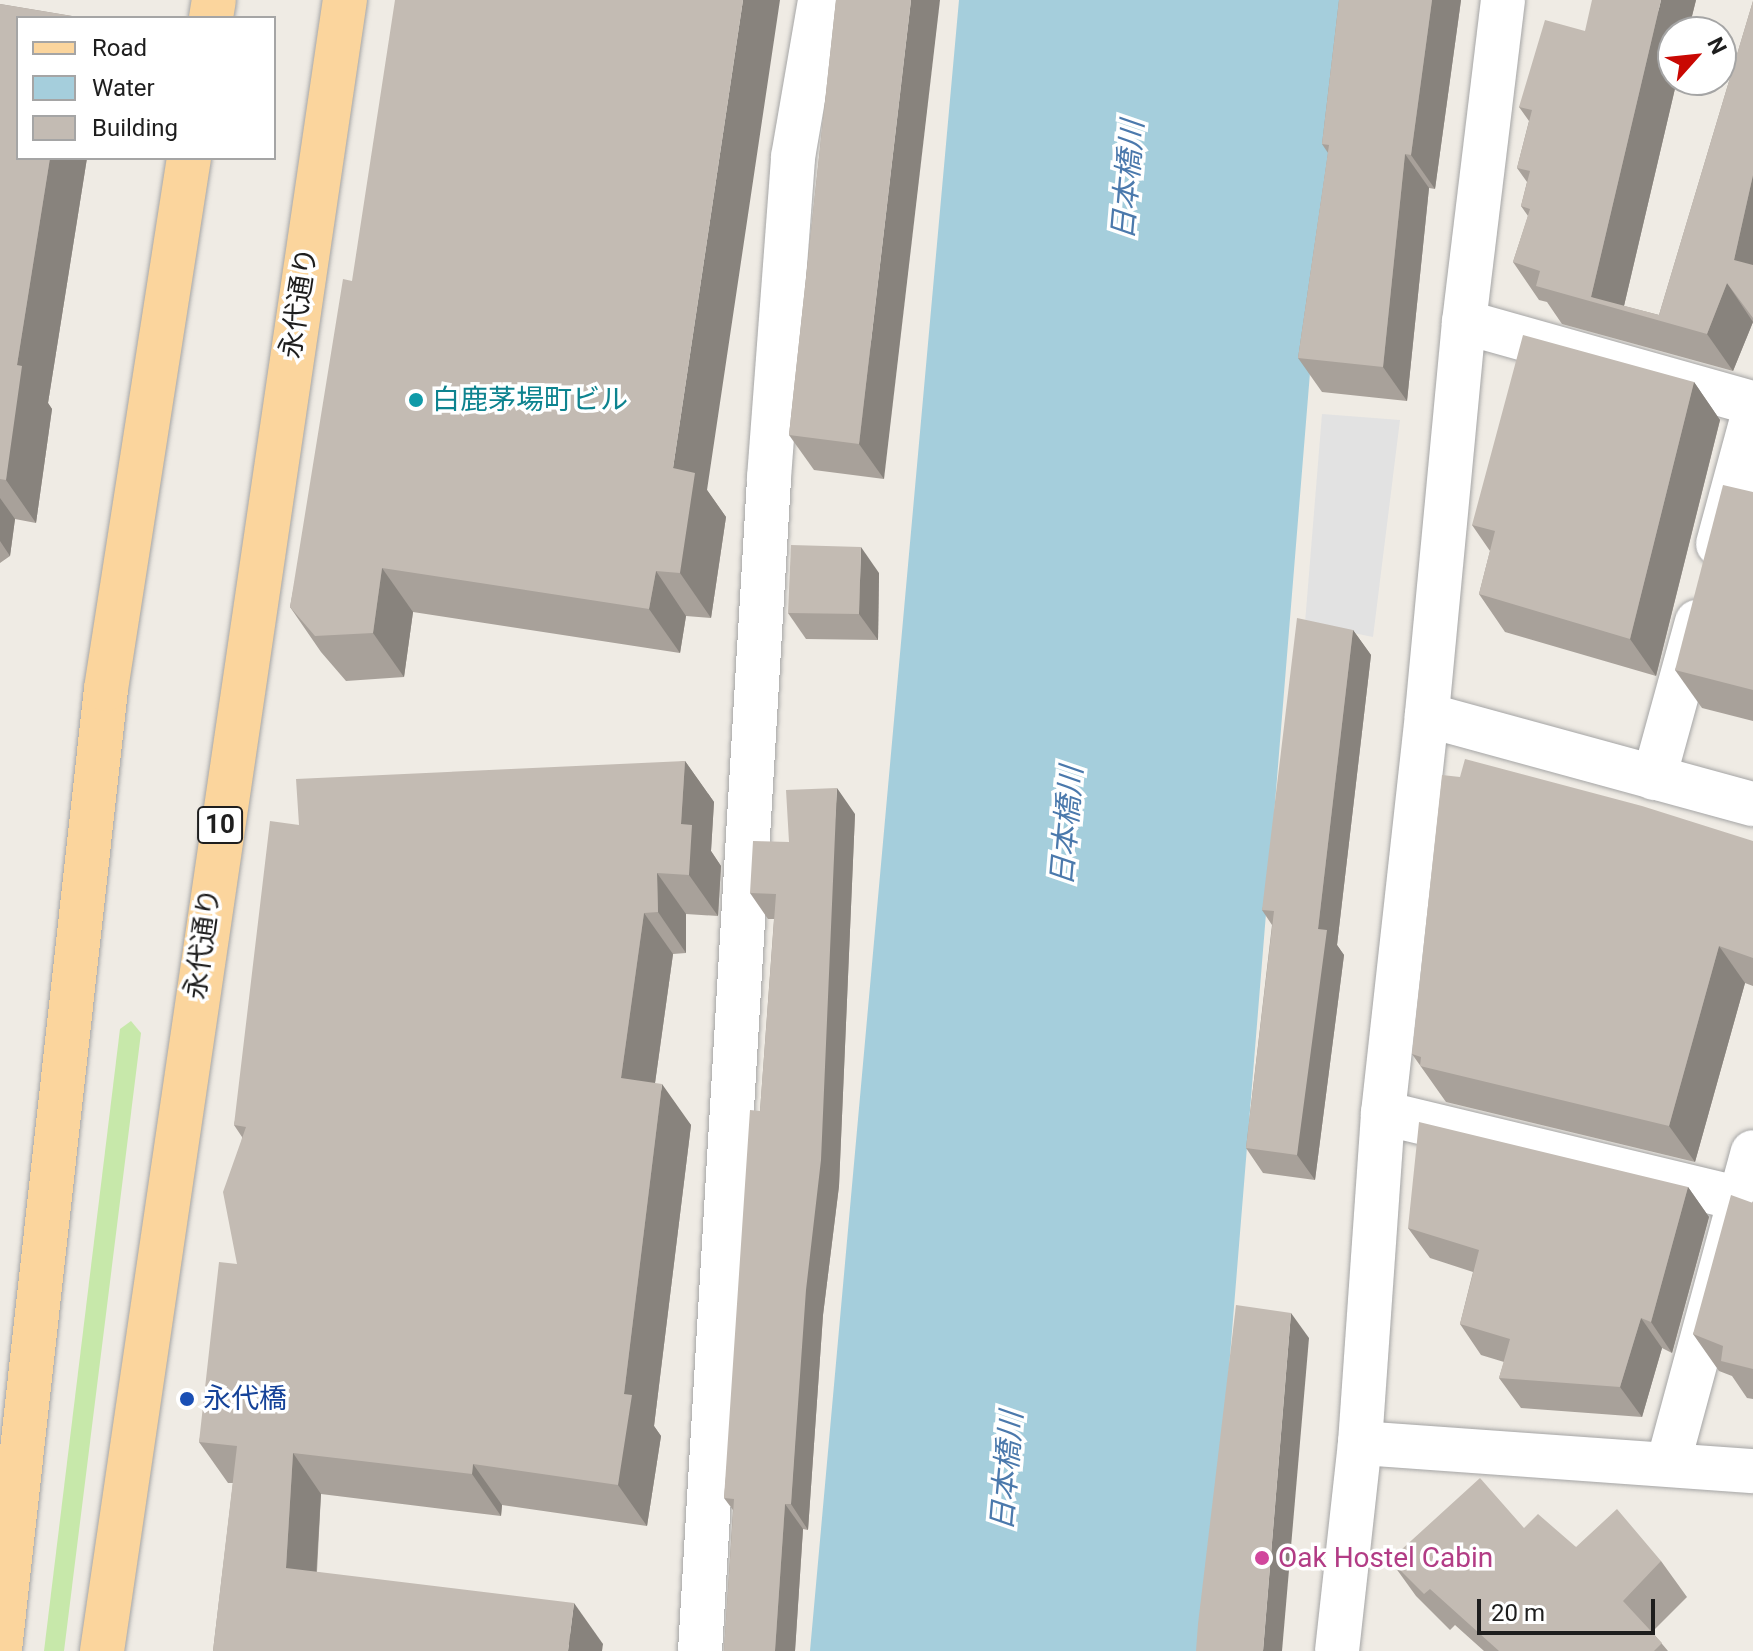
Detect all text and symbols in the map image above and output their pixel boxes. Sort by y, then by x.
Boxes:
legend [16,16,276,160]
north arrow [1657,16,1737,96]
text: N [1702,33,1732,58]
text: Road [92,34,147,62]
text: Water [92,74,155,102]
text: Building [92,114,178,142]
water label: 日本橋川 [1105,119,1151,241]
street label: 永代通り [274,245,324,361]
place label: 白鹿茅場町ビル [432,383,628,417]
marker: 白鹿茅場町ビル [407,391,425,409]
water label: 日本橋川 [1044,765,1090,887]
road number: 10 [196,803,244,847]
street label: 永代通り [179,886,227,1002]
place label: 永代橋 [203,1382,287,1416]
marker: 永代橋 [178,1390,196,1408]
water label: 日本橋川 [984,1410,1030,1532]
place label: Oak Hostel Cabin [1278,1541,1493,1575]
marker: Oak Hostel Cabin [1253,1549,1271,1567]
scale bar [1481,1583,1659,1633]
text: 20 m [1491,1599,1545,1627]

